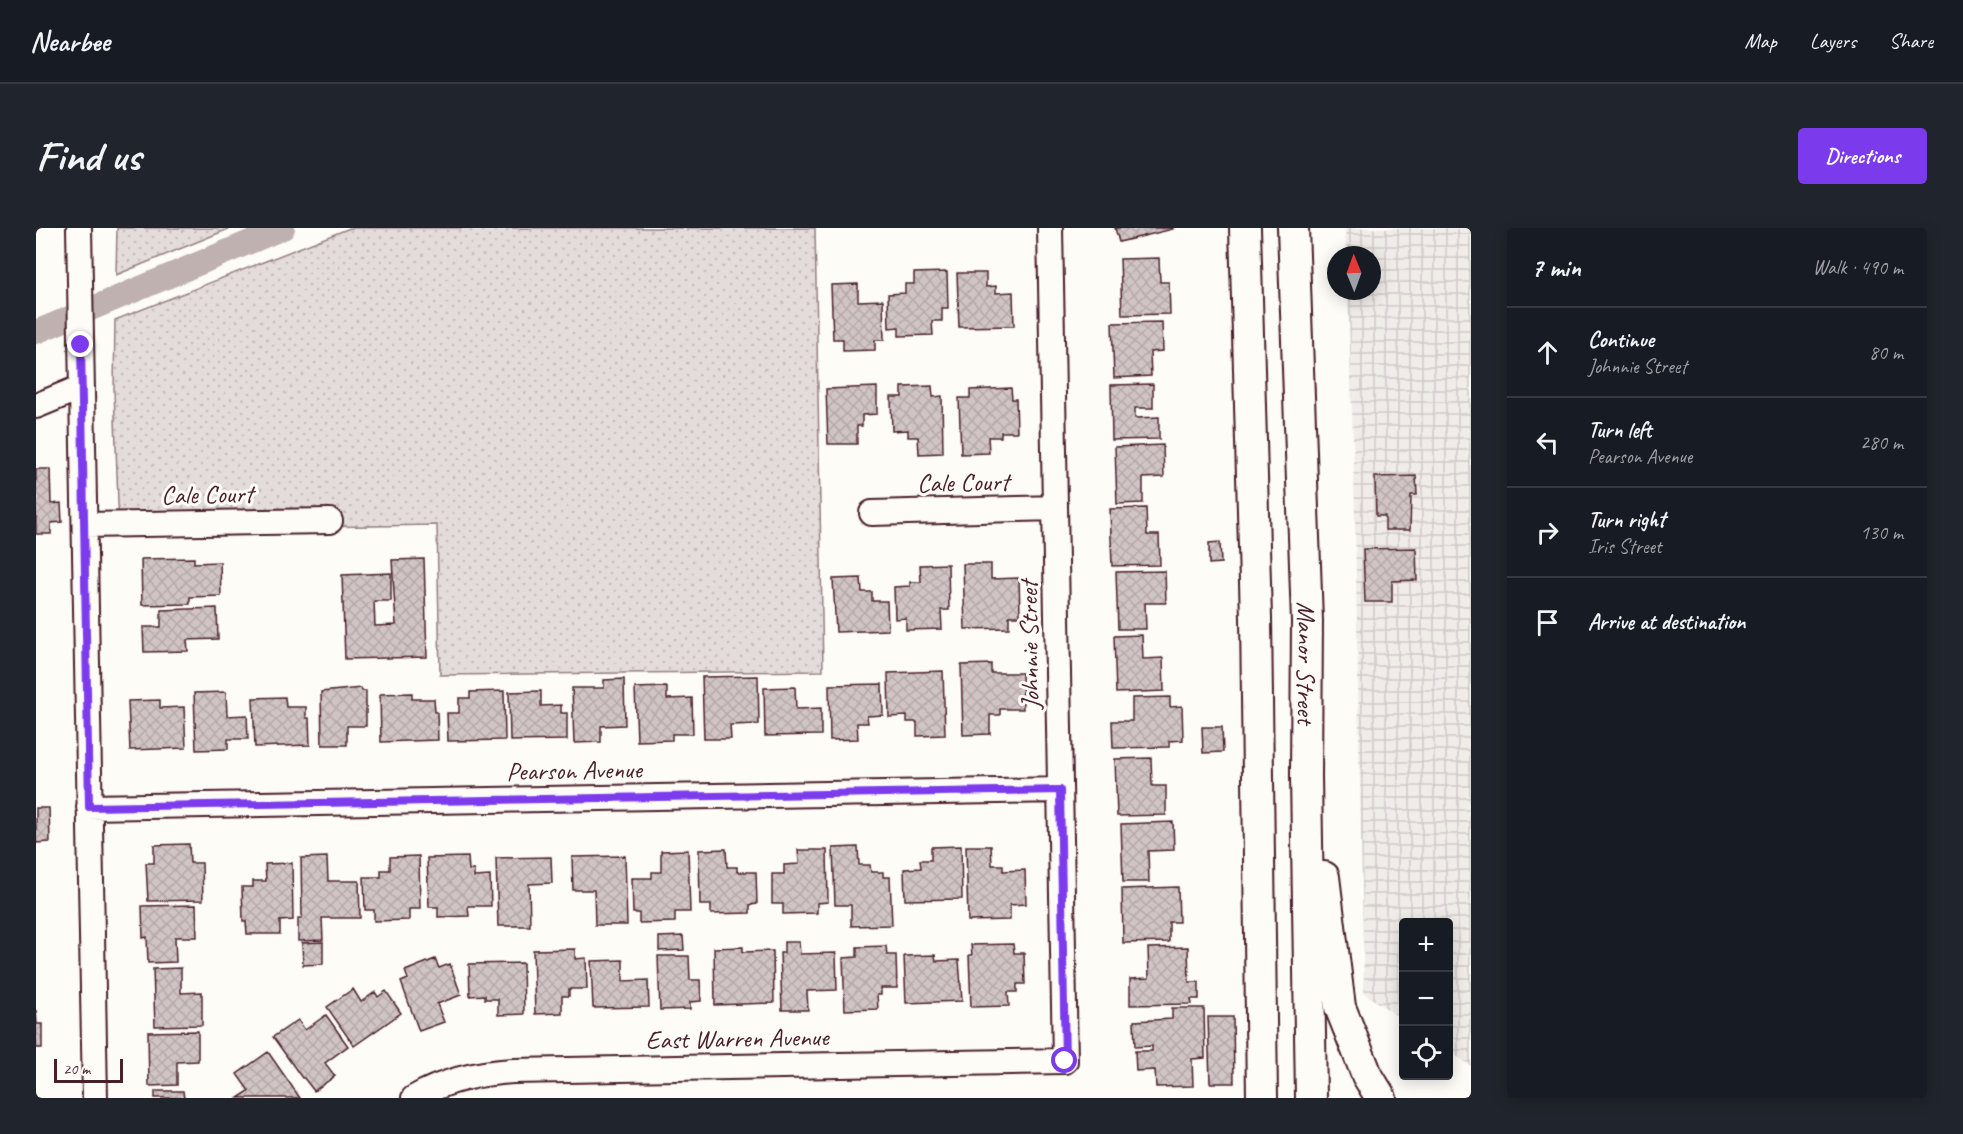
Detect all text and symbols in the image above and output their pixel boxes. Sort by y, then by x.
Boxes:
text: Nearbee [30,24,110,59]
text: Map [1744,28,1777,54]
text: Layers [1810,28,1856,54]
text: Share [1889,28,1933,54]
button: Directions [1798,128,1927,184]
text: Find us [36,130,141,183]
north arrow [1327,246,1381,300]
text: 7 min [1531,251,1581,284]
text: Walk · 490 m [1813,255,1903,280]
text: Continue [1588,326,1654,354]
route end [67,331,93,357]
icon: ahead [1531,336,1564,369]
text: 80 m [1869,340,1903,365]
text: Johnnie Street [1588,354,1687,379]
text: Turn left [1588,416,1652,444]
icon: left [1531,426,1564,459]
text: 280 m [1860,430,1903,455]
text: Pearson Avenue [1588,444,1692,469]
street label: Cale Court [917,465,1013,500]
street label: Cale Court [161,477,257,512]
text: Turn right [1588,506,1665,534]
icon: right [1531,516,1564,549]
text: 130 m [1860,520,1903,545]
text: Iris Street [1588,534,1662,559]
street label: Johnnie Street [1012,577,1047,712]
street label: Manor Street [1289,601,1323,727]
icon: arrive [1531,606,1564,639]
text: Arrive at destination [1588,608,1745,636]
street label: Pearson Avenue [506,753,644,788]
map controls [1399,918,1453,1080]
button: + [1399,918,1453,972]
button: − [1399,972,1453,1026]
street label: East Warren Avenue [645,1020,830,1057]
button: locate [1399,1026,1453,1080]
route start [1051,1047,1077,1073]
scale bar [54,1056,123,1084]
text: 20 m [63,1059,90,1079]

